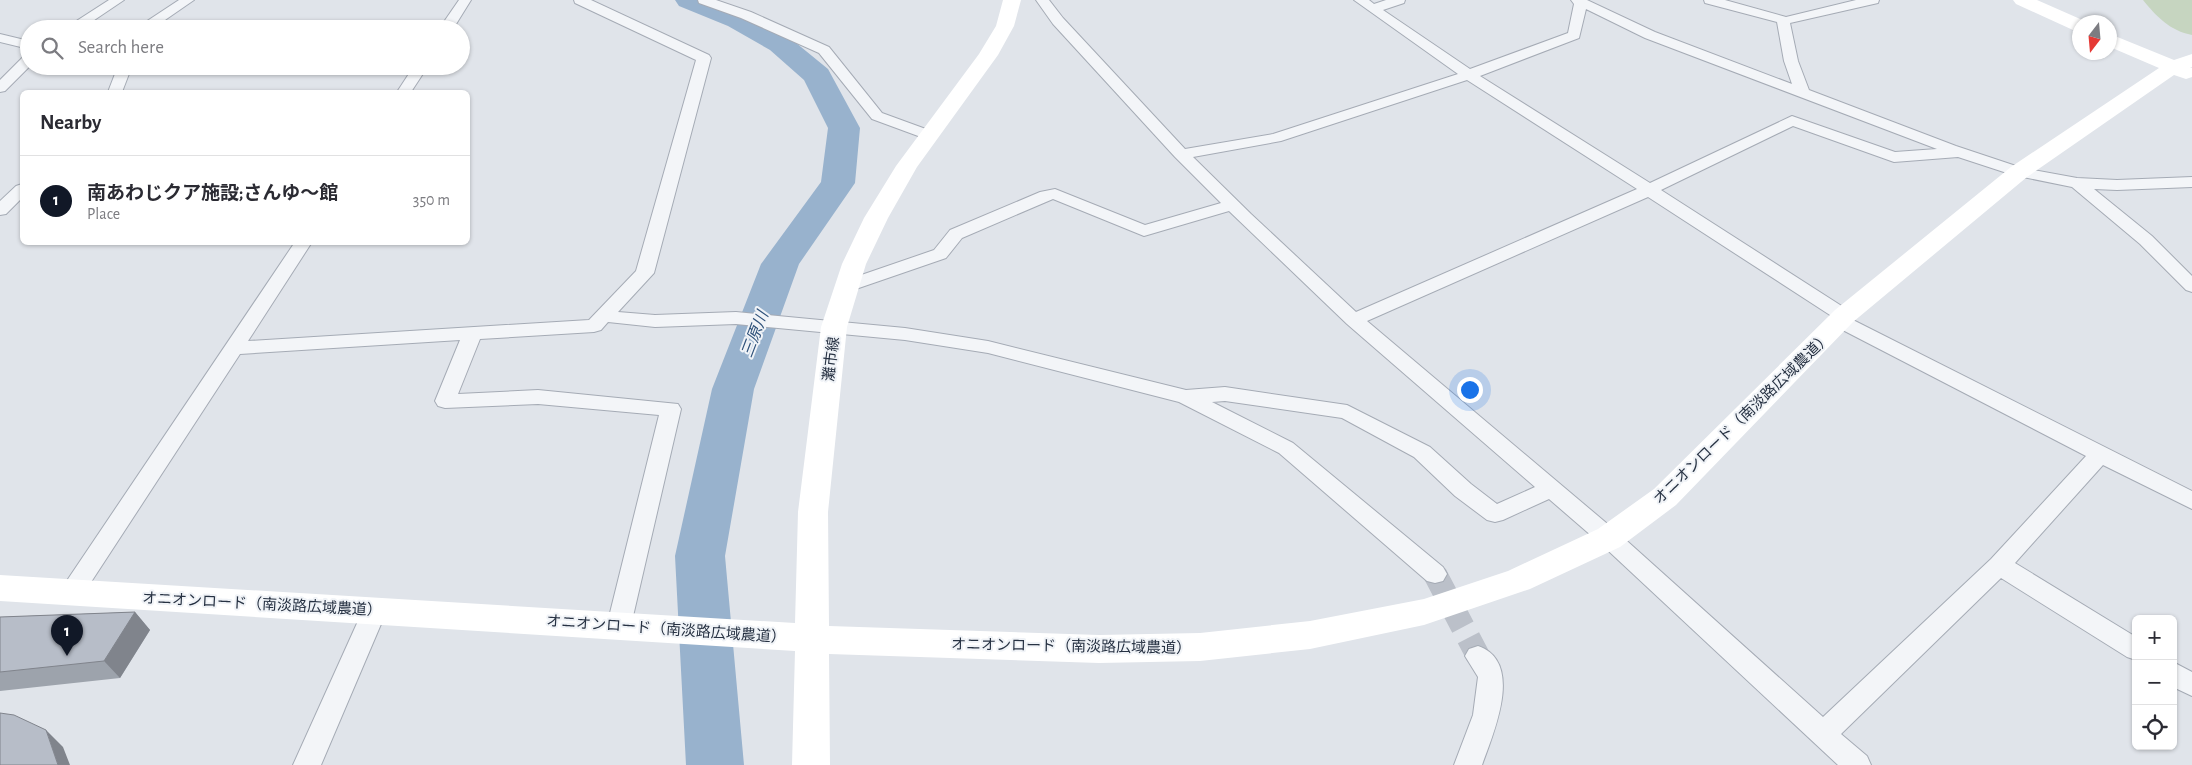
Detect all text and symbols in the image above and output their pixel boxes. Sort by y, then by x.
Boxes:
north arrow [2072,15,2117,60]
search box [20,20,470,75]
icon: search [38,34,66,62]
text: Search here [78,38,164,57]
text: Nearby [40,112,101,133]
text: 南あわじクア施設;さんゆ～館 [87,184,338,203]
text: 1 [53,192,59,208]
text: 350 m [413,192,450,208]
text: Place [87,206,120,222]
water label: 三原川 [739,307,772,360]
street label: オニオンロード（南淡路広域農道） [1650,329,1834,507]
street label: 灘市線 [820,336,842,382]
your location [1457,377,1483,403]
street label: オニオンロード（南淡路広域農道） [142,590,382,618]
street label: オニオンロード（南淡路広域農道） [546,613,786,645]
pin: 1 [51,615,83,656]
map controls [2132,615,2177,750]
button: + [2132,615,2177,660]
street label: オニオンロード（南淡路広域農道） [951,636,1191,656]
button: − [2132,660,2177,705]
button: locate [2132,705,2177,750]

